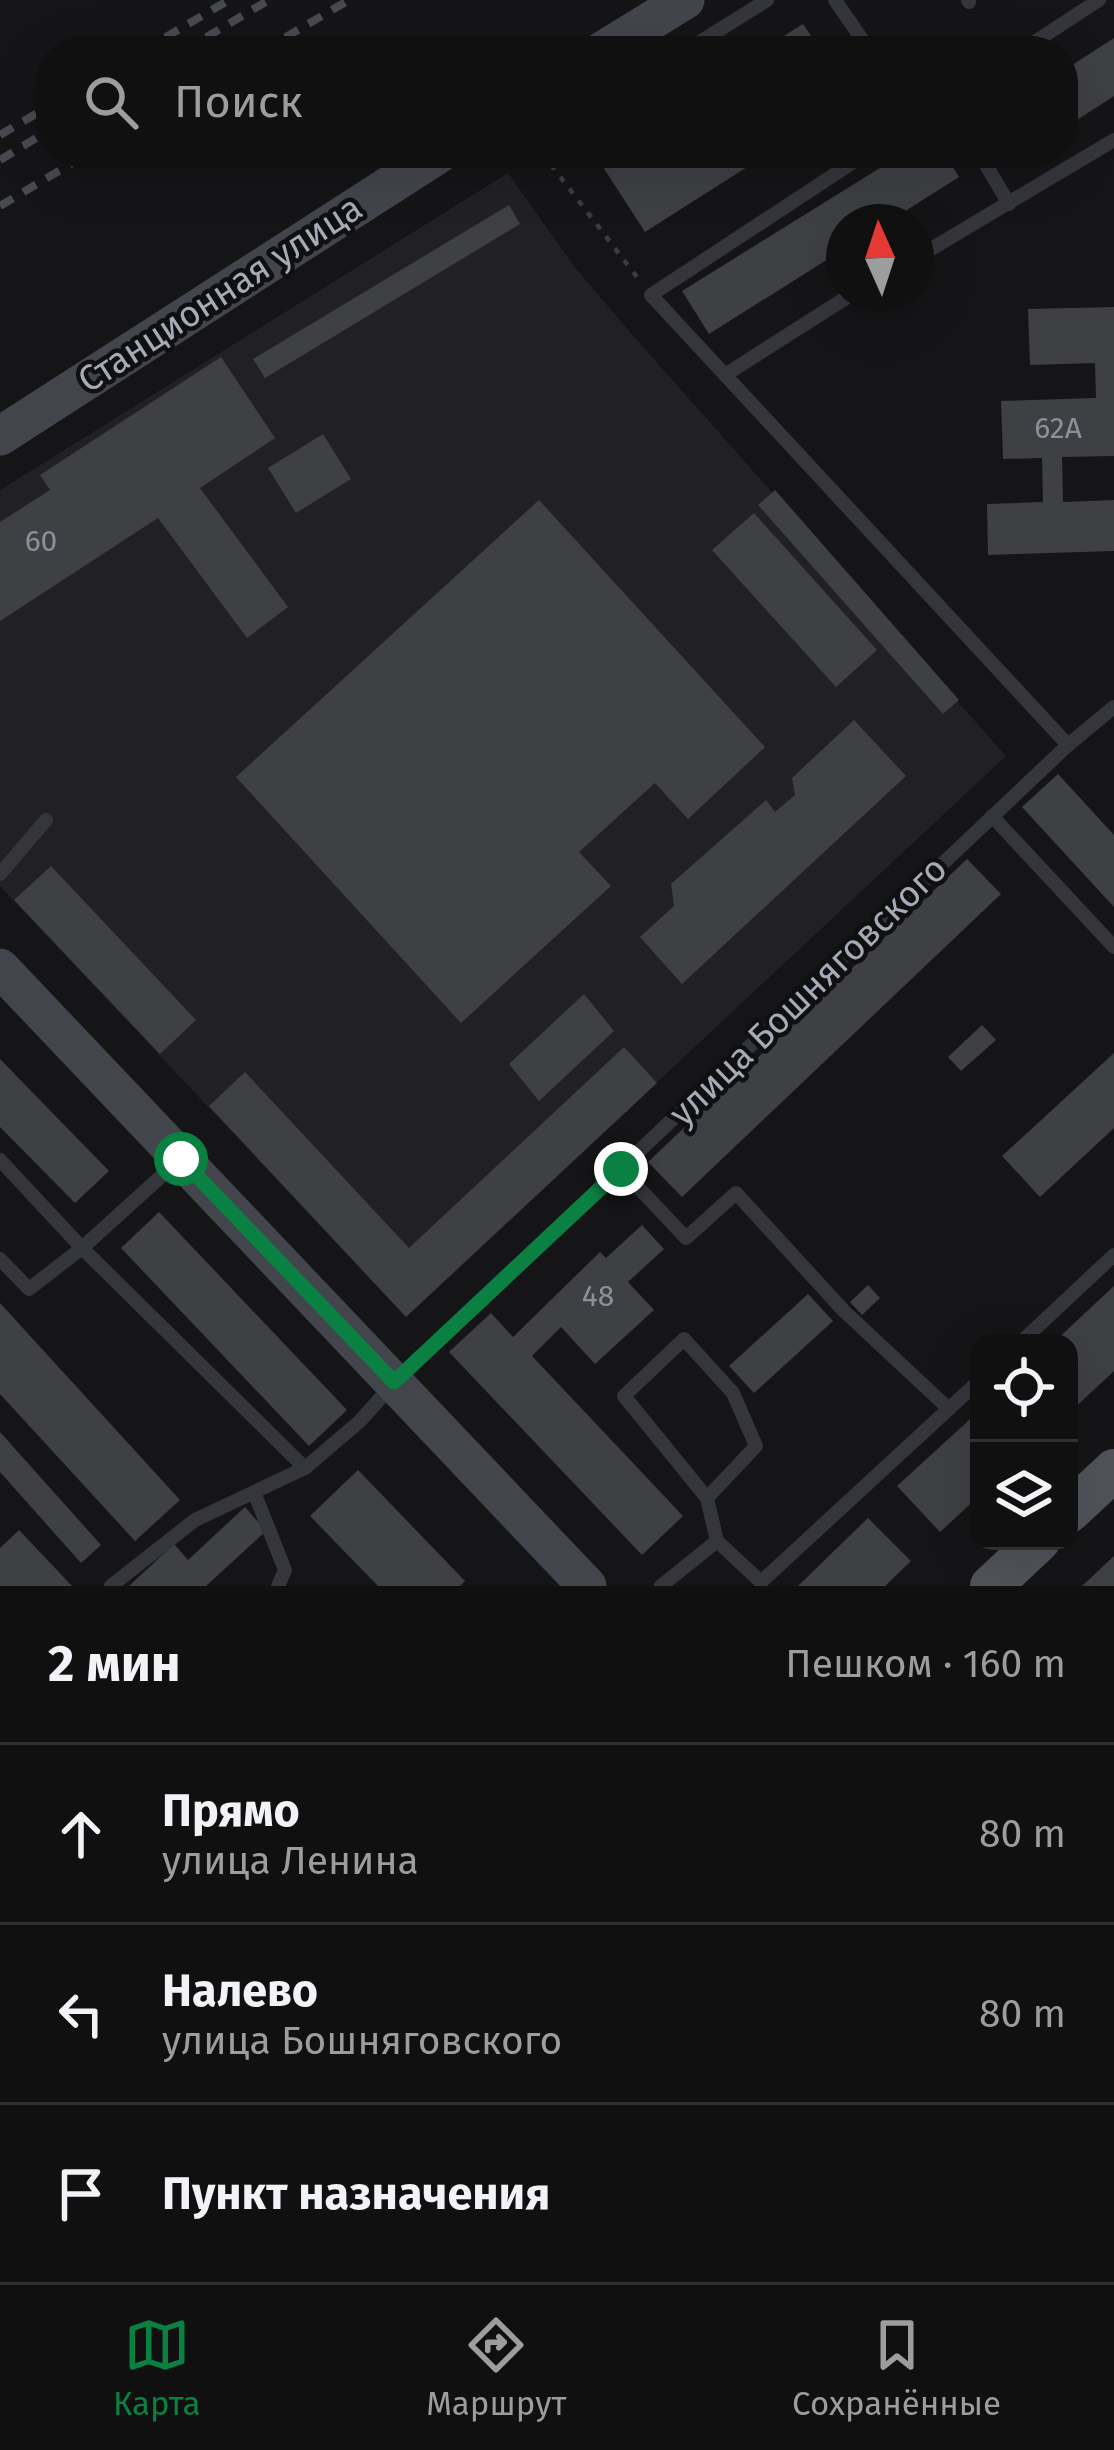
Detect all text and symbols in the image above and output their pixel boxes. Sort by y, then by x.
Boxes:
search box [36,36,1078,168]
icon: search [78,69,144,135]
text: Поиск [174,75,303,129]
street label: Станционная улица [70,186,370,402]
north arrow [826,204,934,312]
house number: 62А [1034,410,1083,446]
house number: 60 [25,523,57,559]
street label: улица Бошняговского [660,847,956,1135]
route start [154,1132,208,1186]
route end [594,1142,648,1196]
house number: 48 [582,1278,614,1314]
map controls [970,1334,1078,1550]
button: locate [970,1334,1078,1442]
button: layers [970,1442,1078,1550]
text: 2 мин [48,1633,181,1695]
text: Пешком · 160 m [785,1641,1066,1687]
text: Прямо [162,1784,300,1838]
icon: ahead [48,1801,114,1867]
text: 80 m [979,1811,1066,1857]
text: улица Ленина [162,1838,419,1884]
text: Налево [162,1964,318,2018]
icon: left [48,1981,114,2047]
text: 80 m [979,1991,1066,2037]
text: улица Бошняговского [162,2018,562,2064]
icon: arrive [48,2161,114,2227]
text: Пункт назначения [162,2167,550,2221]
tab: Карта [113,2312,200,2424]
tab: Маршрут [426,2312,566,2424]
tab: Сохранённые [792,2312,1001,2424]

